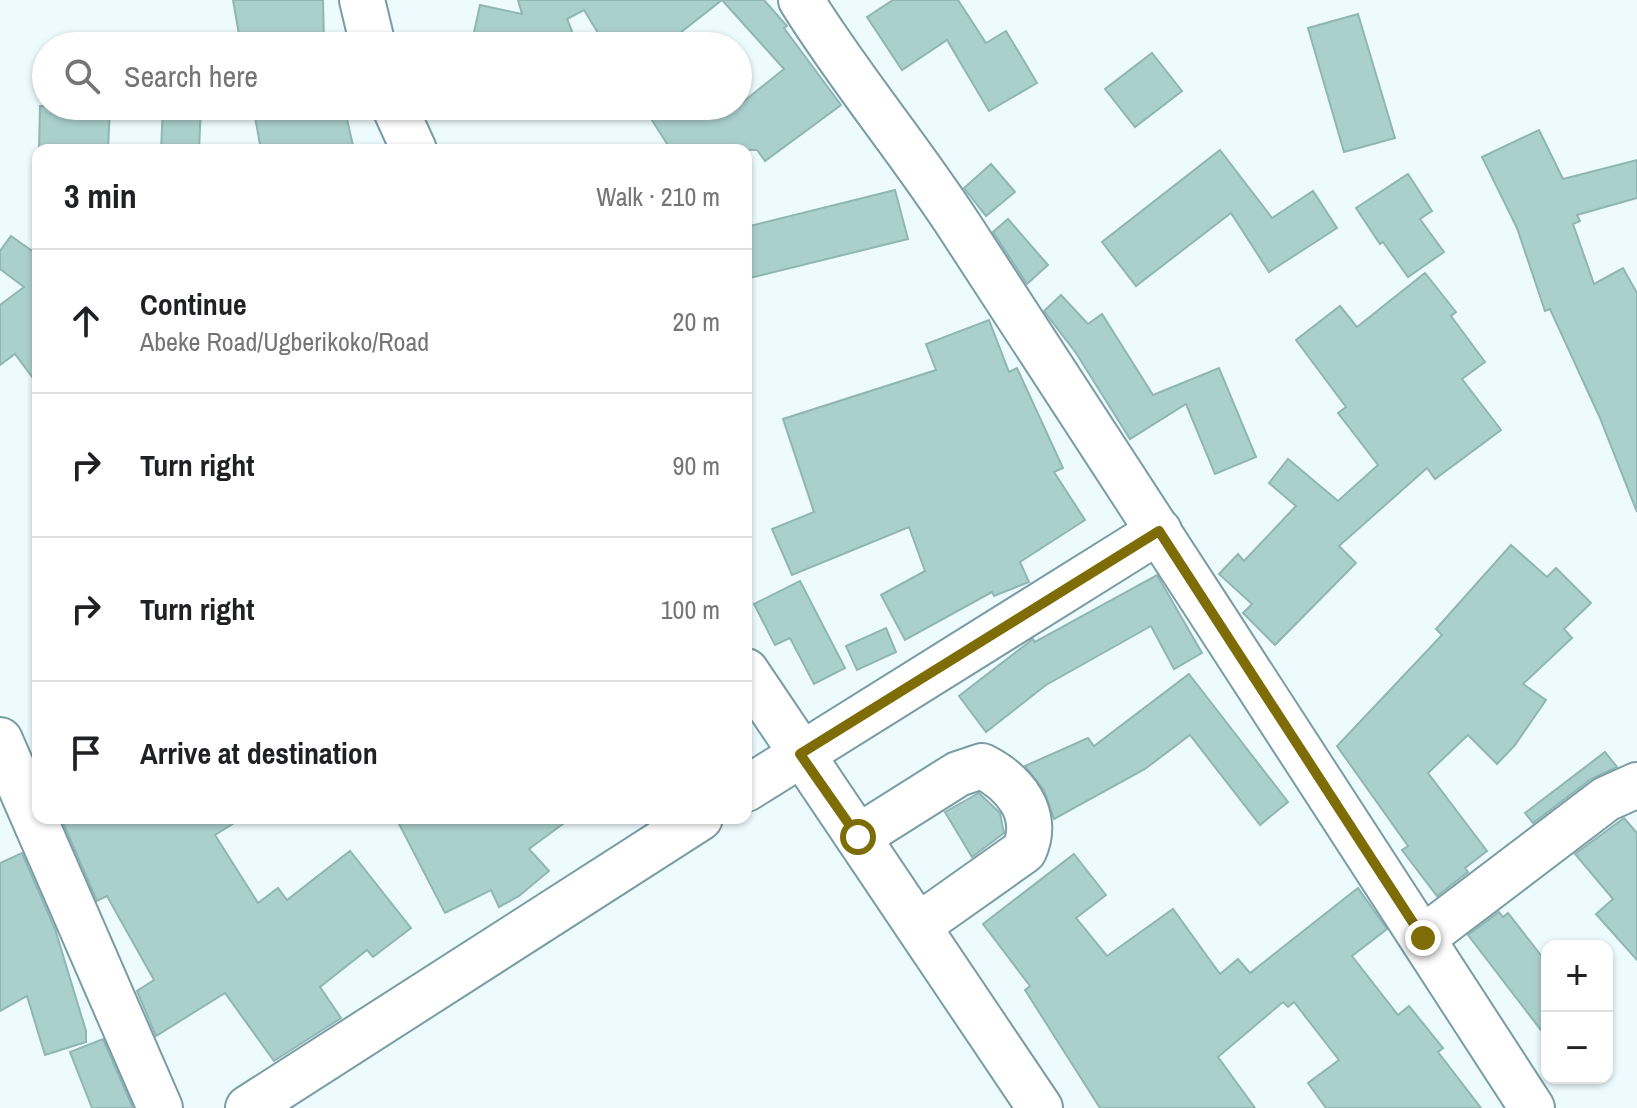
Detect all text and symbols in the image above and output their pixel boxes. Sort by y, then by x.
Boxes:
search box [32,32,752,120]
icon: search [60,54,104,98]
text: Search here [124,56,258,96]
text: 3 min [64,173,137,219]
text: Walk · 210 m [596,179,720,214]
text: Continue [140,284,247,324]
icon: ahead [64,299,108,343]
text: 20 m [673,304,720,339]
text: Abeke Road/Ugberikoko/Road [140,324,429,359]
icon: right [64,443,108,487]
text: Turn right [140,445,254,485]
text: 90 m [673,448,720,483]
icon: right [64,587,108,631]
text: Turn right [140,589,254,629]
text: 100 m [661,592,720,627]
icon: arrive [64,731,108,775]
text: Arrive at destination [140,733,378,773]
route start [840,819,876,855]
route end [1405,920,1441,956]
map controls [1541,940,1613,1084]
button: + [1541,940,1613,1012]
button: − [1541,1012,1613,1084]

